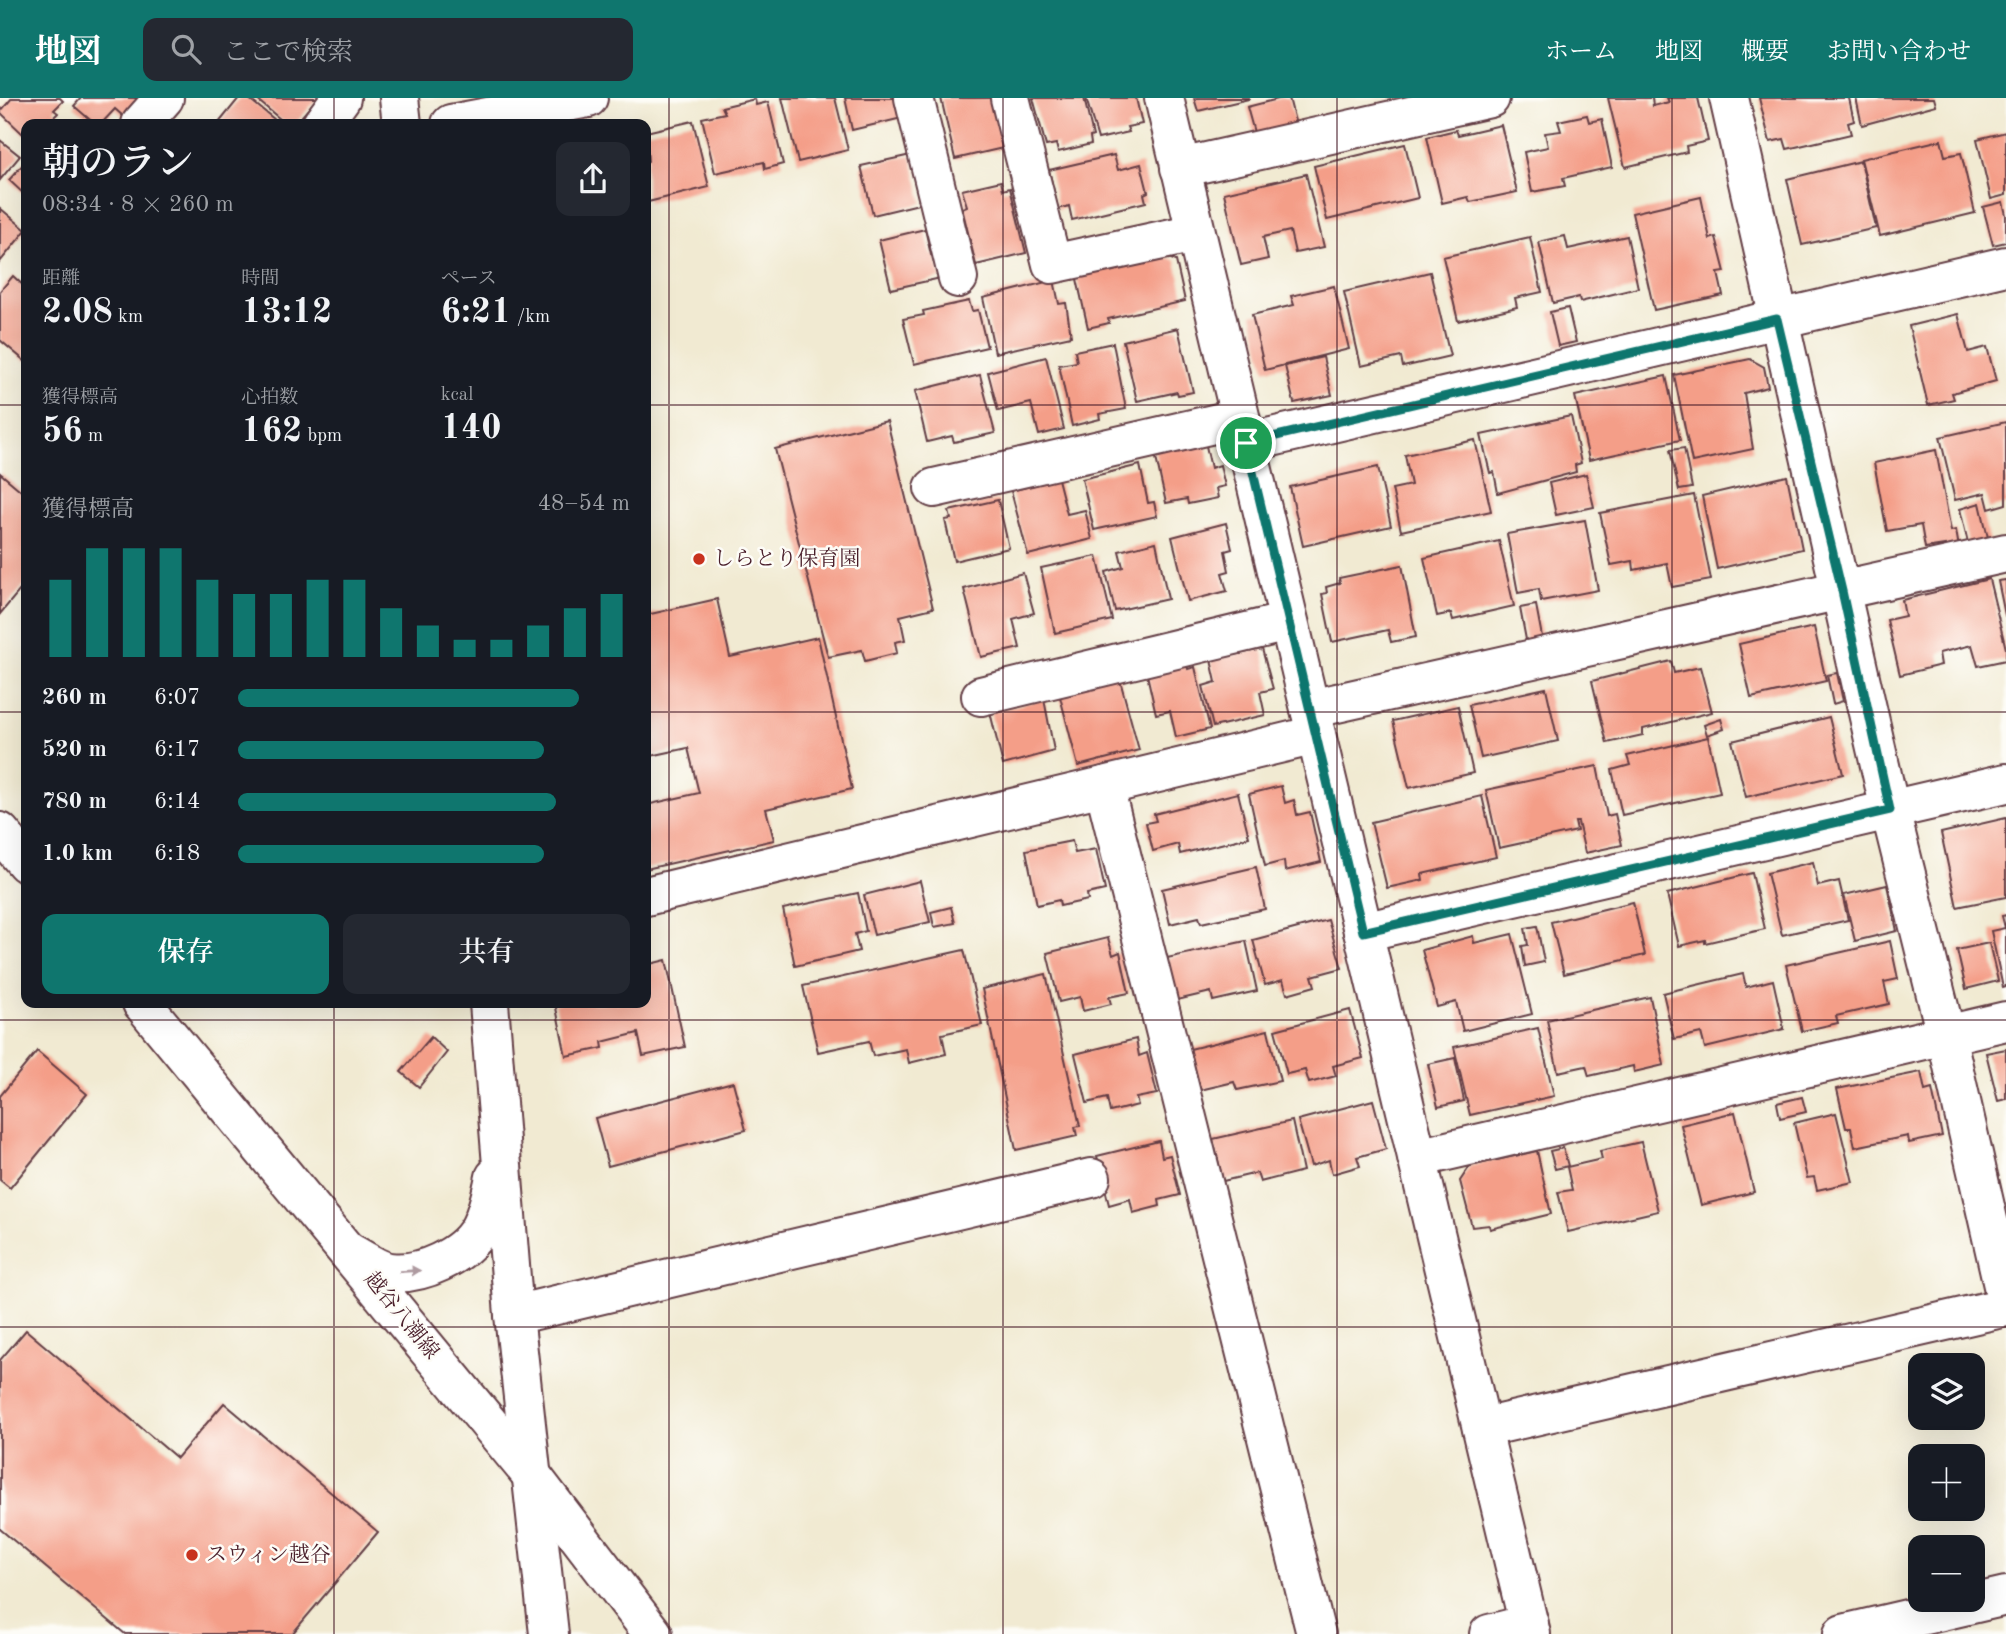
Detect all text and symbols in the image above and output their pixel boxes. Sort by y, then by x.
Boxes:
search box [143,18,633,81]
icon: search [167,30,205,68]
text: 地図 [35,37,101,70]
text: ここで検索 [223,40,353,66]
text: ホーム [1545,41,1617,65]
text: 地図 [1655,41,1703,65]
text: 概要 [1741,41,1789,65]
text: お問い合わせ [1827,41,1971,65]
button: share [556,142,630,216]
text: 朝のラン [42,146,194,184]
text: 08:34 · 8 × 260 m [42,193,234,216]
text: 距離 [42,270,80,289]
text: 時間 [241,270,279,289]
text: ペース [441,270,497,289]
text: 2.08 [42,295,113,330]
text: 13:12 [241,295,332,330]
text: 6:21 [441,295,511,330]
text: km [113,308,143,327]
text: /km [511,308,550,327]
text: kcal [441,386,473,405]
text: 獲得標高 [42,389,118,408]
text: 心拍数 [241,389,298,408]
text: 140 [441,411,502,446]
pin [1216,413,1276,473]
text: 56 [42,414,83,449]
text: 162 [241,414,302,449]
icon: arrive [1227,424,1265,462]
text: m [83,427,103,446]
text: bpm [302,427,342,446]
text: 48–54 m [538,492,630,515]
text: 獲得標高 [42,498,134,521]
place label: しらとり保育園 [713,547,860,570]
marker: しらとり保育園 [691,551,707,567]
text: 260 m [42,686,107,709]
text: 6:07 [154,686,200,709]
text: 520 m [42,738,107,761]
text: 6:17 [154,738,200,761]
text: 780 m [42,790,107,813]
text: 6:14 [154,790,200,813]
text: 1.0 km [42,842,113,865]
text: 6:18 [154,842,200,865]
button: 保存 [42,914,329,994]
button: 共有 [343,914,630,994]
one-way arrow [399,1265,421,1276]
street label: 越谷八潮線 [360,1267,444,1363]
map controls [1908,1353,1985,1612]
button: layers [1908,1353,1985,1430]
button: + [1908,1444,1985,1521]
button: − [1908,1535,1985,1612]
place label: スウィン越谷 [206,1543,331,1566]
marker: スウィン越谷 [184,1547,200,1563]

